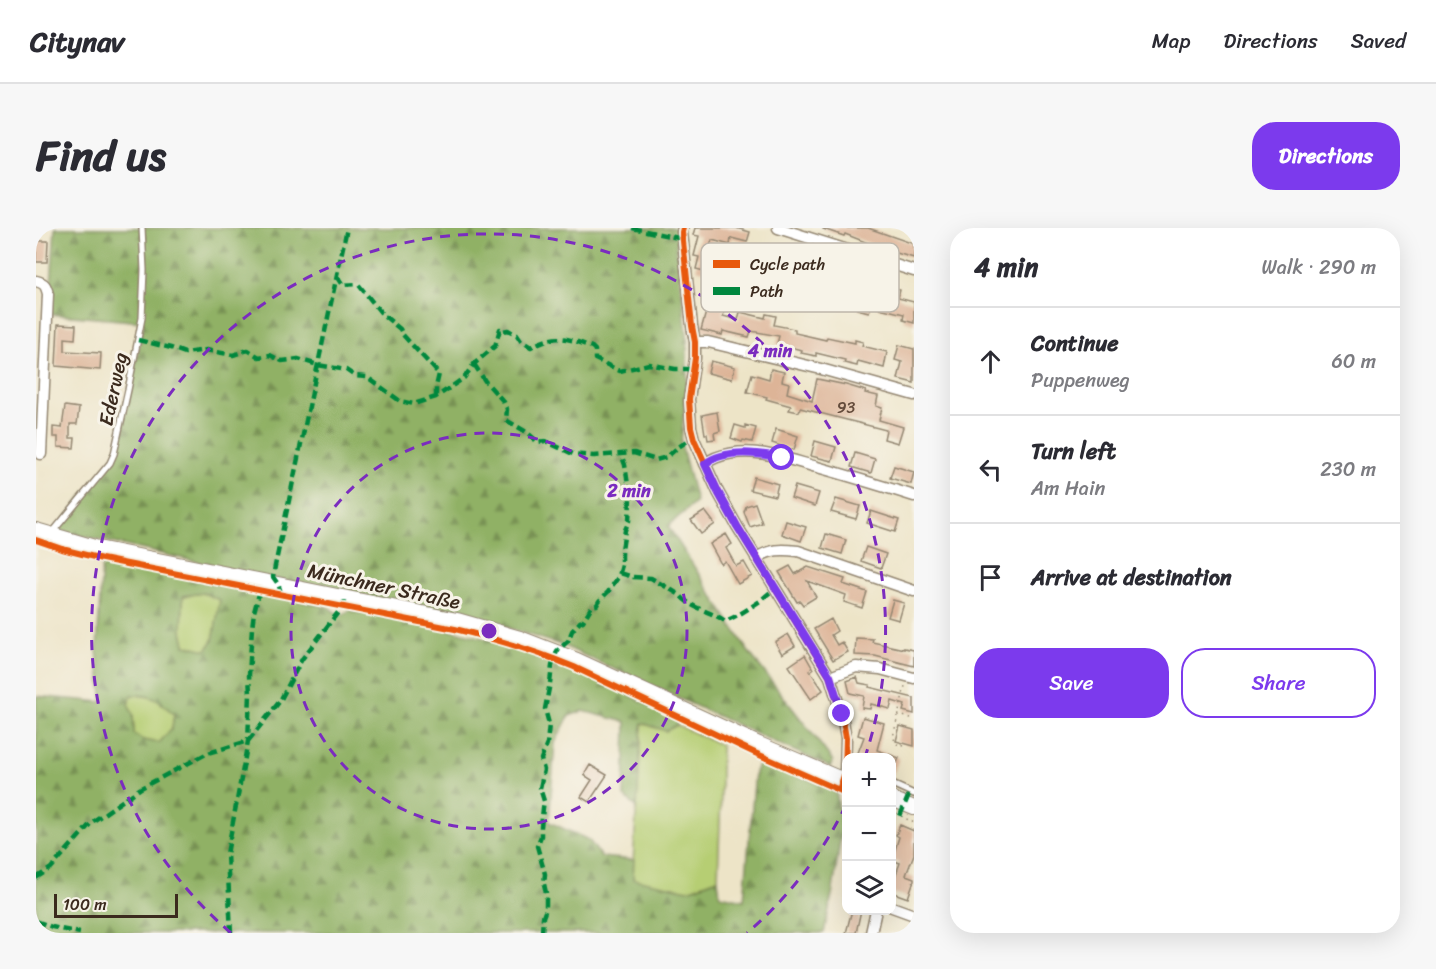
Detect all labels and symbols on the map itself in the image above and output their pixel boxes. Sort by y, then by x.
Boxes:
legend [701,243,899,312]
text: Cycle path [750,250,825,279]
text: Path [750,277,783,306]
text: 4 min [747,335,793,367]
street label: Ederweg [89,349,138,429]
house number: 93 [837,393,856,422]
route start [768,444,794,470]
text: 2 min [606,475,651,507]
street label: Münchner Straße [304,553,464,620]
centre of rings [479,621,499,641]
route end [828,700,854,726]
scale bar [54,891,178,918]

